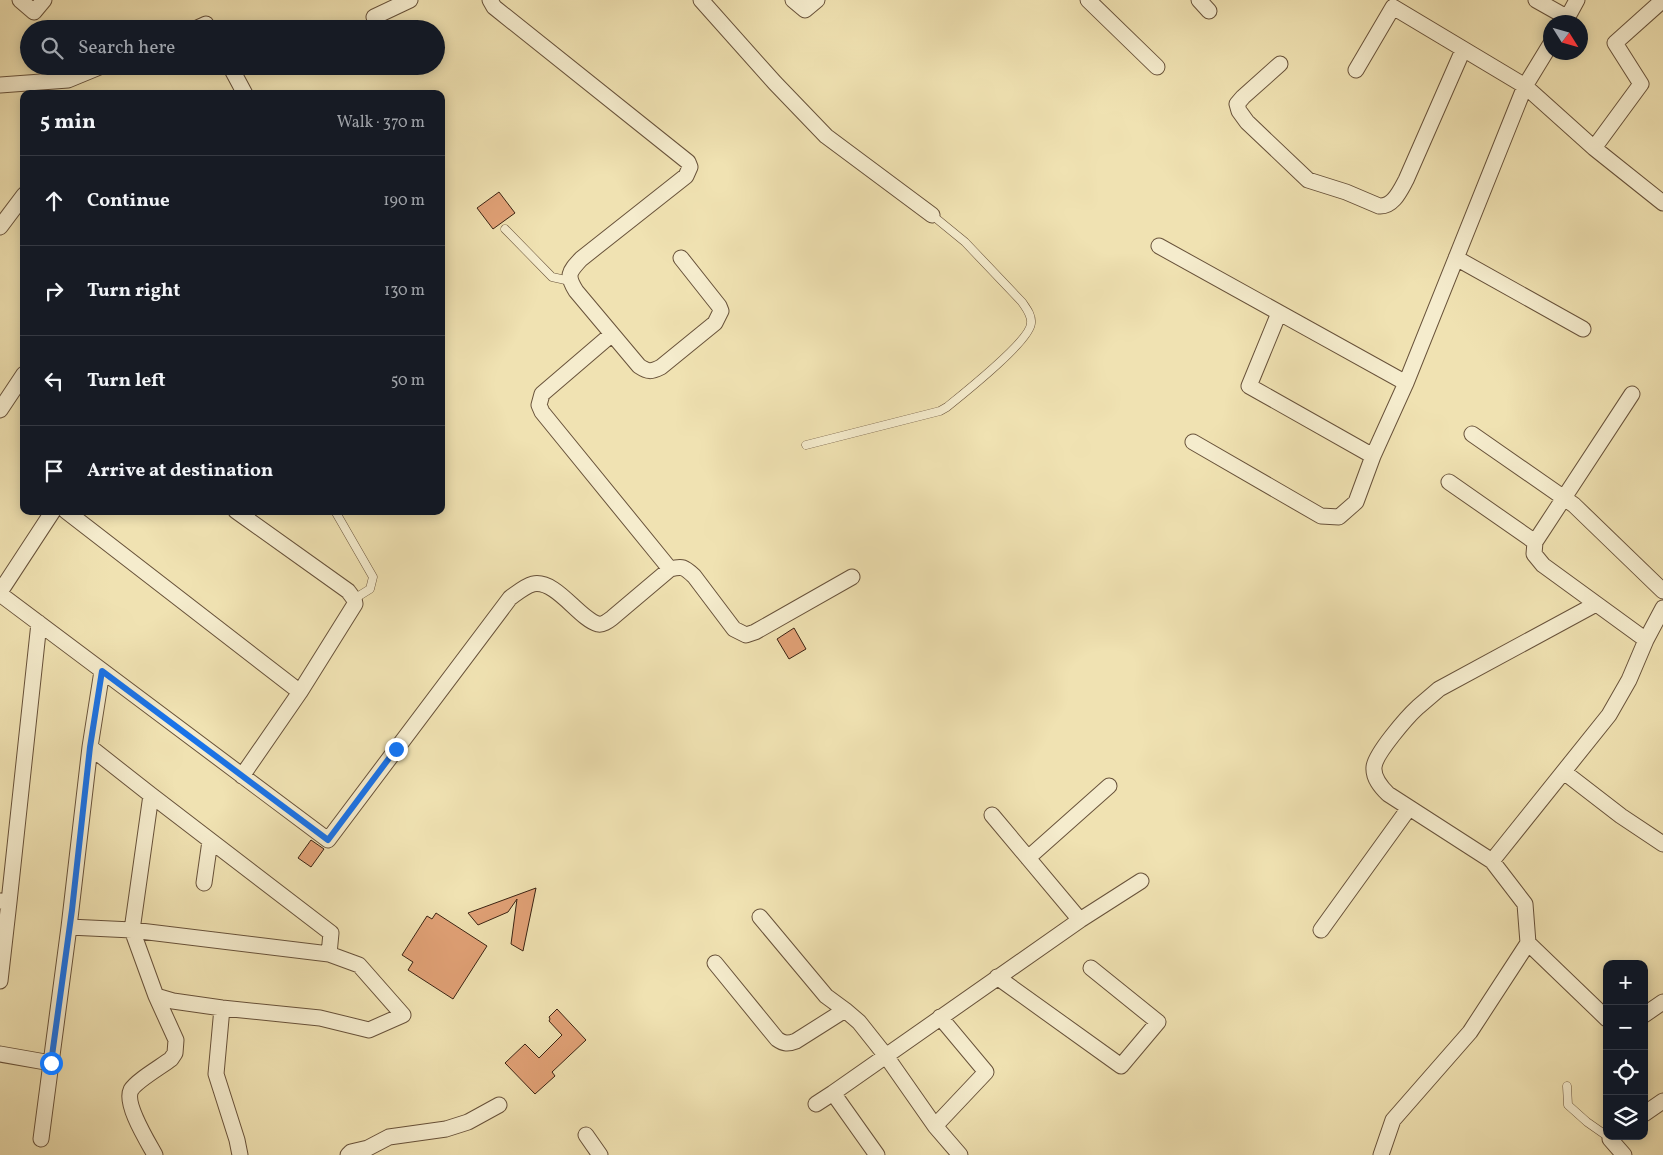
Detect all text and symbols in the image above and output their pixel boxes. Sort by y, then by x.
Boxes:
north arrow [1543,15,1588,60]
search box [20,20,445,75]
icon: search [38,34,66,62]
text: Search here [78,35,175,61]
text: 5 min [40,108,96,137]
text: Walk · 370 m [337,112,425,134]
icon: ahead [40,187,68,215]
text: Continue [87,188,170,214]
text: 190 m [383,190,425,212]
icon: right [40,277,68,305]
text: Turn right [87,278,180,304]
text: 130 m [384,280,425,302]
icon: left [40,367,68,395]
text: Turn left [87,368,166,394]
text: 50 m [391,370,425,392]
icon: arrive [40,457,68,485]
text: Arrive at destination [87,458,273,484]
route end [385,738,408,761]
map controls [1603,960,1648,1140]
button: + [1603,960,1648,1005]
button: − [1603,1005,1648,1050]
button: locate [1603,1050,1648,1095]
route start [40,1052,63,1075]
button: layers [1603,1095,1648,1140]

